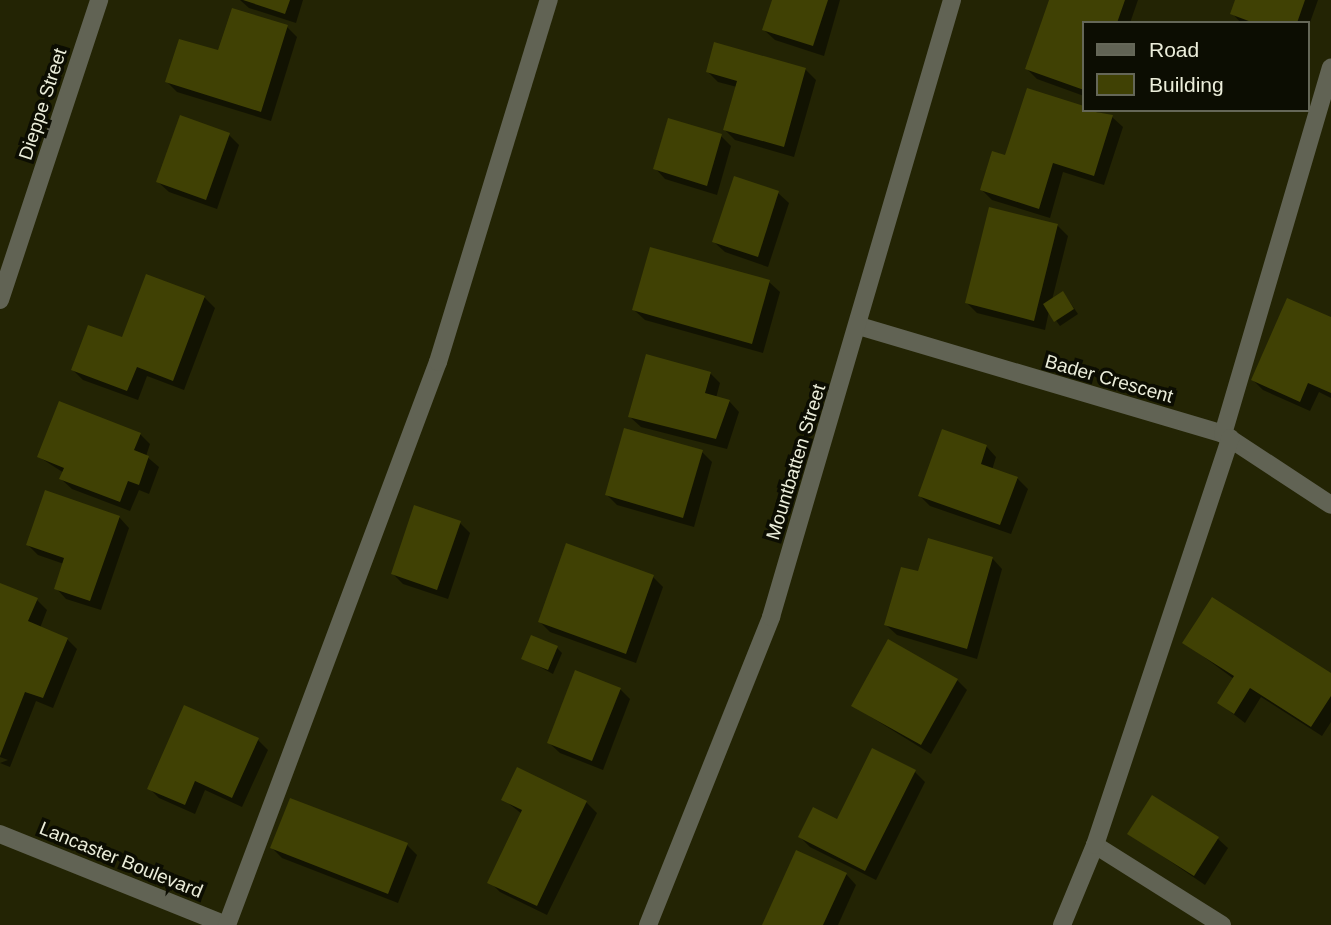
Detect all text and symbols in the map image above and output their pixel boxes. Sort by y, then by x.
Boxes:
legend [1082,21,1310,112]
text: Road [1149,38,1199,61]
street label: Dieppe Street [14,45,72,163]
text: Building [1149,73,1224,96]
street label: Bader Crescent [1042,350,1176,408]
street label: Mountbatten Street [761,381,831,543]
street label: Lancaster Boulevard [36,817,206,903]

